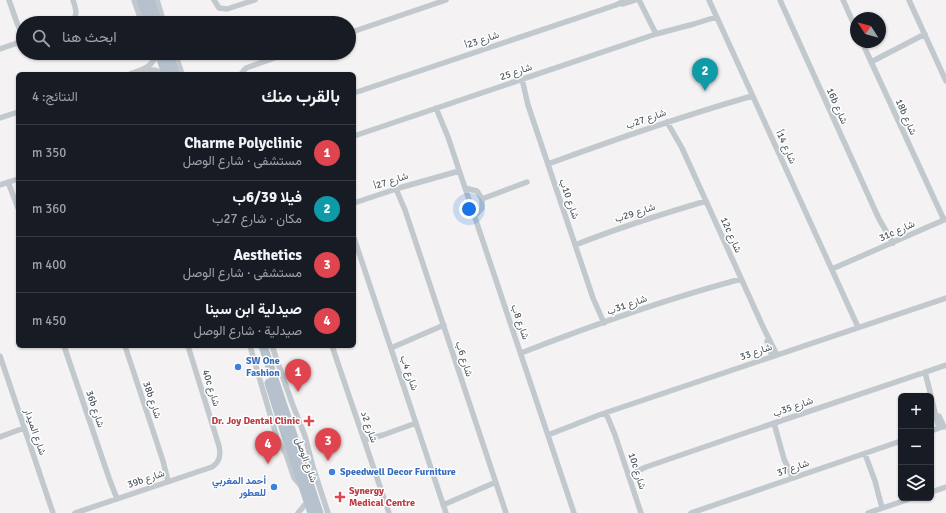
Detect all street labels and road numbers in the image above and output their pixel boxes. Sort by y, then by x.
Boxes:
street label: شارع 23أ [463,29,501,51]
street label: شارع 25 [498,61,534,83]
street label: 16b شارع [824,86,850,126]
street label: 18b شارع [893,97,919,137]
street label: شارع 27ب [624,106,668,131]
street label: شارع 14أ [773,128,799,166]
street label: شارع 27أ [372,170,410,192]
street label: شارع 10ب [557,177,582,221]
street label: شارع 29ب [613,201,657,225]
street label: 12c شارع [718,215,744,255]
street label: 31c شارع [877,218,917,244]
street label: شارع 31ب [605,292,649,317]
street label: شارع 8ب [508,303,532,341]
street label: شارع 6ب [453,340,475,378]
street label: شارع 33 [738,341,774,363]
street label: شارع 4ب [397,354,421,392]
street label: 40c شارع [199,368,223,408]
street label: 38b شارع [140,380,164,420]
street label: 36b شارع [83,389,107,429]
street label: شارع 35ب [771,394,815,419]
street label: شارع الميدار [21,406,49,457]
street label: شارع 2د [358,410,380,444]
street label: شارع الوصل [292,436,320,484]
street label: 10c شارع [625,451,649,491]
street label: شارع 37 [775,457,811,479]
street label: 39b شارع [126,467,166,491]

